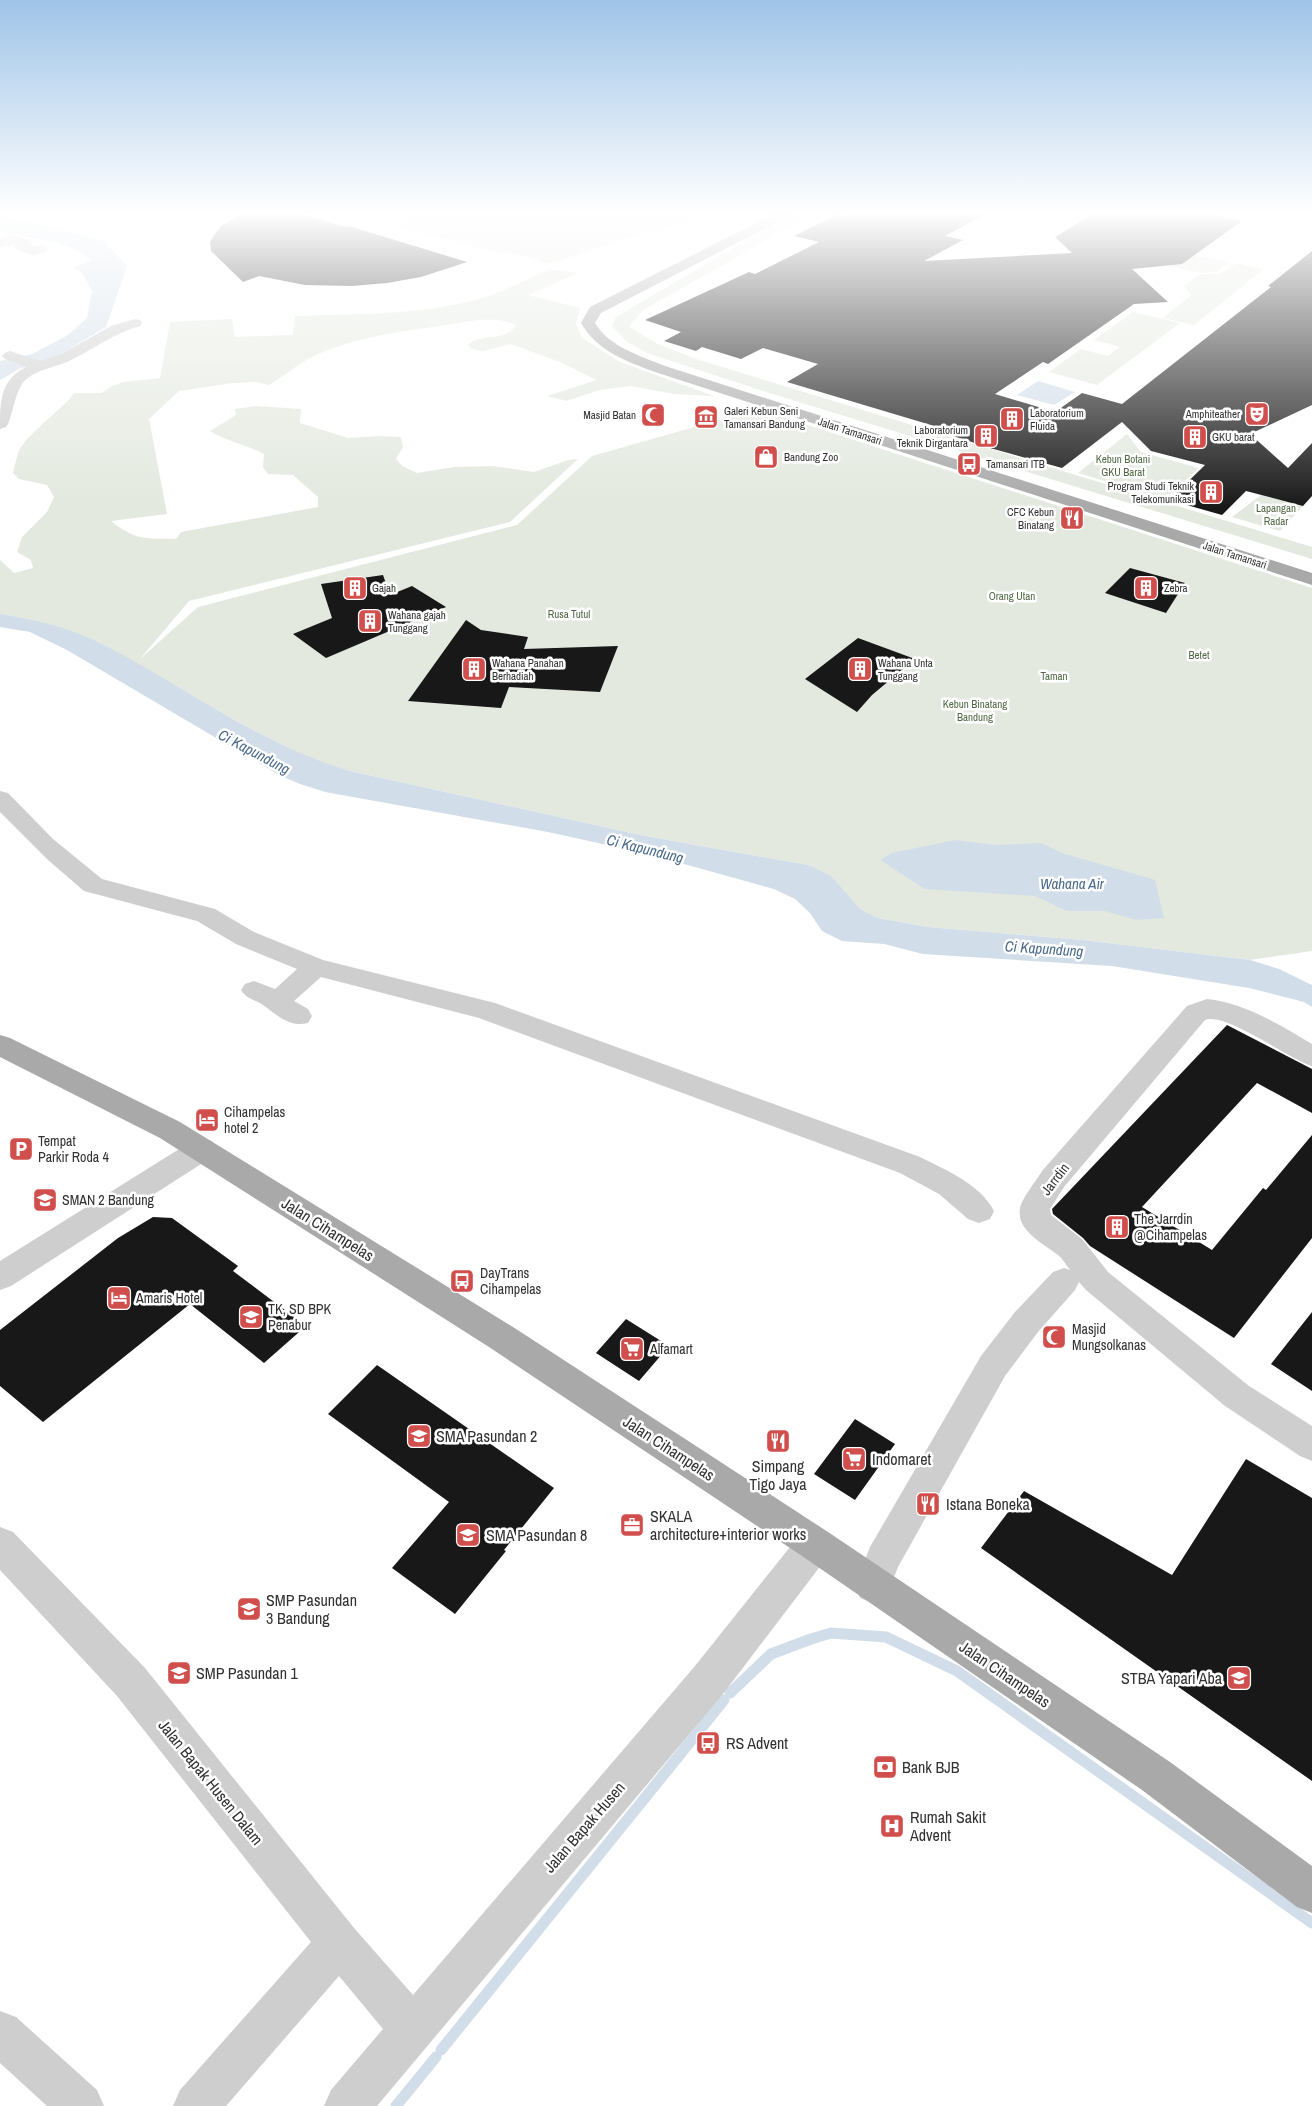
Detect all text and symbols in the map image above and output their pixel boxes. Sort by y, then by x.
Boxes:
theatre icon: Amphiteather [1244,401,1270,427]
mosque icon: Masjid Batan [640,402,666,428]
museum icon: Galeri Kebun Seni Tamansari Bandung [693,404,719,430]
place label: Galeri Kebun Seni Tamansari Bandung [724,404,805,431]
building icon: Laboratorium Fluida [999,406,1025,432]
place label: Laboratorium Fluida [1030,406,1084,433]
place label: Amphiteather [1185,407,1240,421]
place label: Masjid Batan [583,408,636,422]
street label: Jalan Tamansari [816,414,884,448]
place label: Laboratorium Teknik Dirgantara [897,423,968,450]
building icon: Laboratorium Teknik Dirgantara [973,423,999,449]
building icon: GKU barat [1182,424,1208,450]
place label: GKU barat [1212,430,1255,444]
shop icon: Bandung Zoo [753,444,779,470]
place label: Bandung Zoo [784,450,838,464]
bus stop icon: Tamansari ITB [956,451,982,477]
park label: Kebun Botani GKU Barat [1096,452,1150,479]
place label: Tamansari ITB [986,457,1045,471]
place label: Program Studi Teknik Telekomunikasi [1107,479,1194,506]
building icon: Program Studi Teknik Telekomunikasi [1198,479,1224,505]
park label: Lapangan Radar [1256,501,1296,528]
place label: CFC Kebun Binatang [1007,505,1054,532]
restaurant icon: CFC Kebun Binatang [1059,505,1085,531]
street label: Jalan Tamansari [1201,538,1269,572]
building icon: Gajah [342,575,368,601]
building icon: Zebra [1133,575,1159,601]
place label: Gajah [372,581,396,595]
place label: Zebra [1164,581,1188,595]
park label: Orang Utan [989,589,1035,603]
park label: Rusa Tutul [548,607,590,621]
building icon: Wahana gajah Tunggang [357,608,383,634]
place label: Wahana gajah Tunggang [388,608,446,635]
park label: Betet [1188,648,1210,662]
building icon: Wahana Panahan Berhadiah [461,656,487,682]
place label: Wahana Panahan Berhadiah [492,656,564,683]
building icon: Wahana Unta Tunggang [847,656,873,682]
place label: Wahana Unta Tunggang [878,656,933,683]
park label: Taman [1040,669,1068,683]
park label: Kebun Binatang Bandung [943,697,1007,724]
water label: Ci Kapundung [215,724,294,779]
water label: Ci Kapundung [604,829,686,868]
water label: Wahana Air [1040,873,1105,894]
water label: Ci Kapundung [1004,935,1084,962]
place label: Cihampelas hotel 2 [224,1103,286,1137]
hotel icon: Cihampelas hotel 2 [194,1107,220,1133]
place label: Tempat Parkir Roda 4 [38,1132,109,1166]
parking icon: Tempat Parkir Roda 4 [8,1136,34,1162]
street label: Jarrdin [1037,1159,1073,1199]
school or university icon: SMAN 2 Bandung [32,1187,58,1213]
place label: SMAN 2 Bandung [62,1191,155,1209]
street label: Jalan Cihampelas [278,1192,378,1266]
place label: The Jarrdin @Cihampelas [1134,1210,1207,1244]
building icon: The Jarrdin @Cihampelas [1104,1214,1130,1240]
place label: DayTrans Cihampelas [480,1264,542,1298]
bus stop icon: DayTrans Cihampelas [449,1268,475,1294]
hotel icon: Amaris Hotel [106,1285,132,1311]
place label: Amaris Hotel [135,1289,202,1307]
place label: TK, SD BPK Penabur [268,1300,332,1334]
school or university icon: TK, SD BPK Penabur [238,1304,264,1330]
place label: Masjid Mungsolkanas [1072,1320,1146,1354]
mosque icon: Masjid Mungsolkanas [1041,1324,1067,1350]
supermarket icon: Alfamart [619,1336,645,1362]
place label: Alfamart [649,1340,693,1358]
street label: Jalan Cihampelas [619,1410,719,1486]
school or university icon: SMA Pasundan 2 [406,1423,432,1449]
place label: SMA Pasundan 2 [436,1425,537,1447]
restaurant icon: Simpang Tigo Jaya [765,1428,791,1454]
supermarket icon: Indomaret [841,1446,867,1472]
place label: Indomaret [872,1448,931,1470]
place label: Simpang Tigo Jaya [749,1455,807,1495]
restaurant icon: Istana Boneka [915,1491,941,1517]
place label: Istana Boneka [946,1493,1031,1515]
place label: SKALA architecture+interior works [650,1505,806,1545]
office icon: SKALA architecture+interior works [619,1512,645,1538]
school or university icon: SMA Pasundan 8 [455,1522,481,1548]
place label: SMA Pasundan 8 [486,1524,587,1546]
place label: SMP Pasundan 3 Bandung [266,1589,357,1629]
school or university icon: SMP Pasundan 3 Bandung [236,1596,262,1622]
street label: Jalan Cihampelas [955,1636,1055,1712]
school or university icon: SMP Pasundan 1 [166,1660,192,1686]
place label: SMP Pasundan 1 [196,1662,299,1684]
school or university icon: STBA Yapari Aba [1226,1665,1252,1691]
place label: STBA Yapari Aba [1121,1667,1223,1689]
street label: Jalan Bapak Husen Dalam [154,1715,268,1849]
bus stop icon: RS Advent [695,1730,721,1756]
place label: RS Advent [726,1732,788,1754]
bank icon: Bank BJB [872,1754,898,1780]
place label: Bank BJB [902,1756,960,1778]
street label: Jalan Bapak Husen [538,1777,630,1877]
place label: Rumah Sakit Advent [909,1806,986,1846]
hospital icon: Rumah Sakit Advent [879,1813,905,1839]

